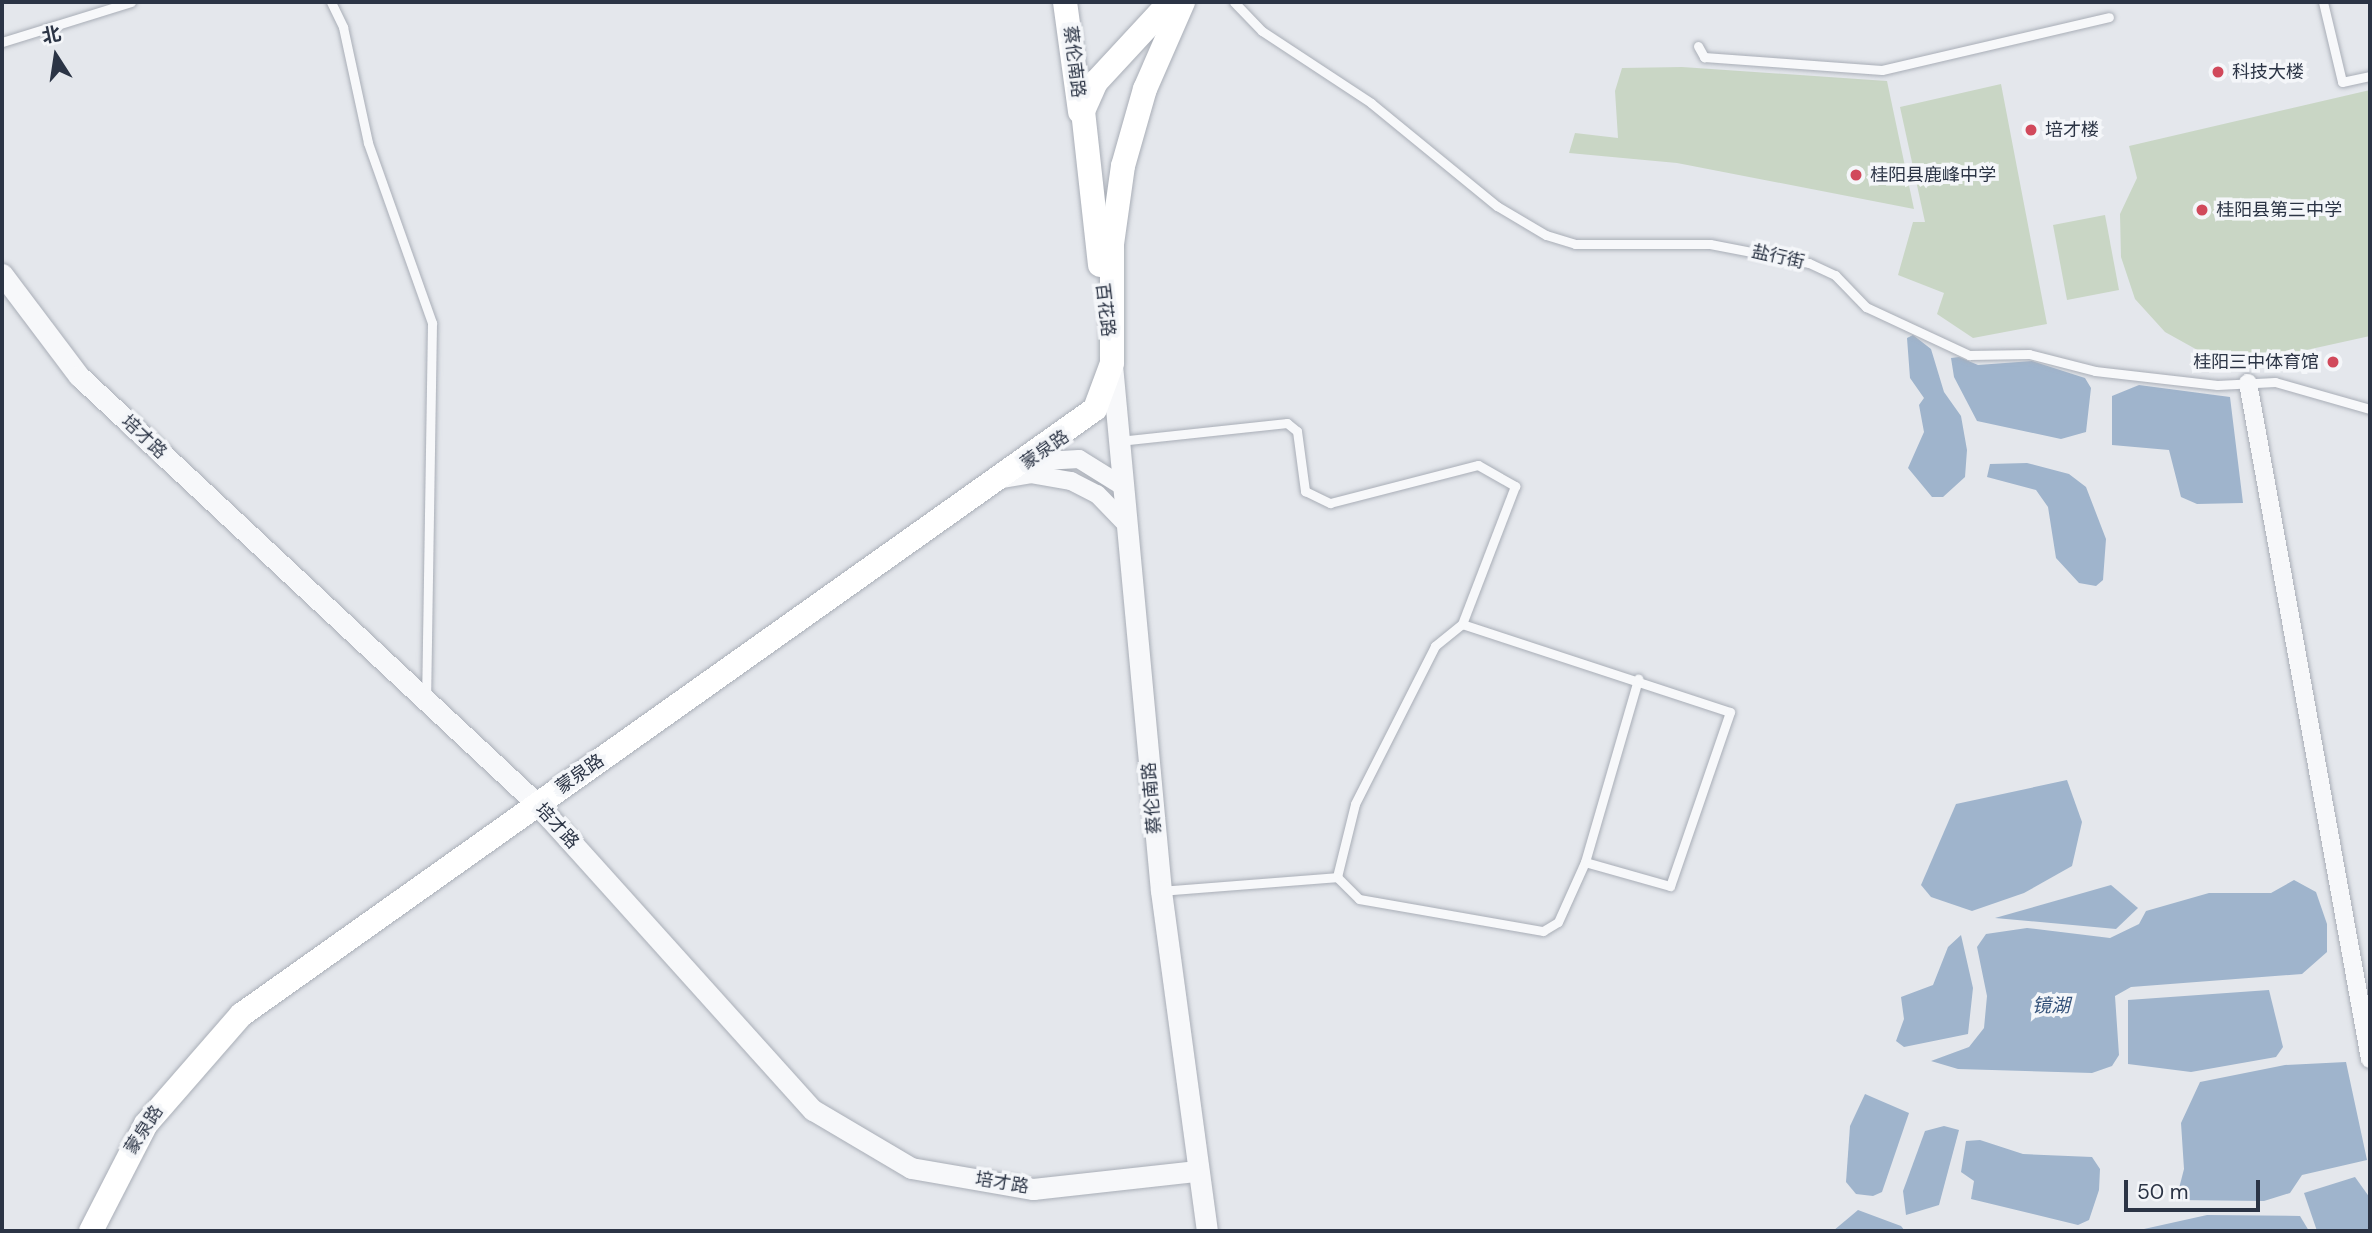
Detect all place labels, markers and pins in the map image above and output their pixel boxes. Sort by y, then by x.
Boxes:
place label: 科技大楼 [2232,61,2304,83]
marker: 科技大楼 [2210,64,2226,80]
place label: 培才楼 [2045,119,2099,141]
marker: 培才楼 [2023,122,2039,138]
place label: 桂阳县鹿峰中学 [1870,164,1996,186]
marker: 桂阳县鹿峰中学 [1848,167,1864,183]
place label: 桂阳县第三中学 [2216,199,2342,221]
marker: 桂阳县第三中学 [2194,202,2210,218]
place label: 桂阳三中体育馆 [2193,351,2319,373]
marker: 桂阳三中体育馆 [2325,354,2341,370]

